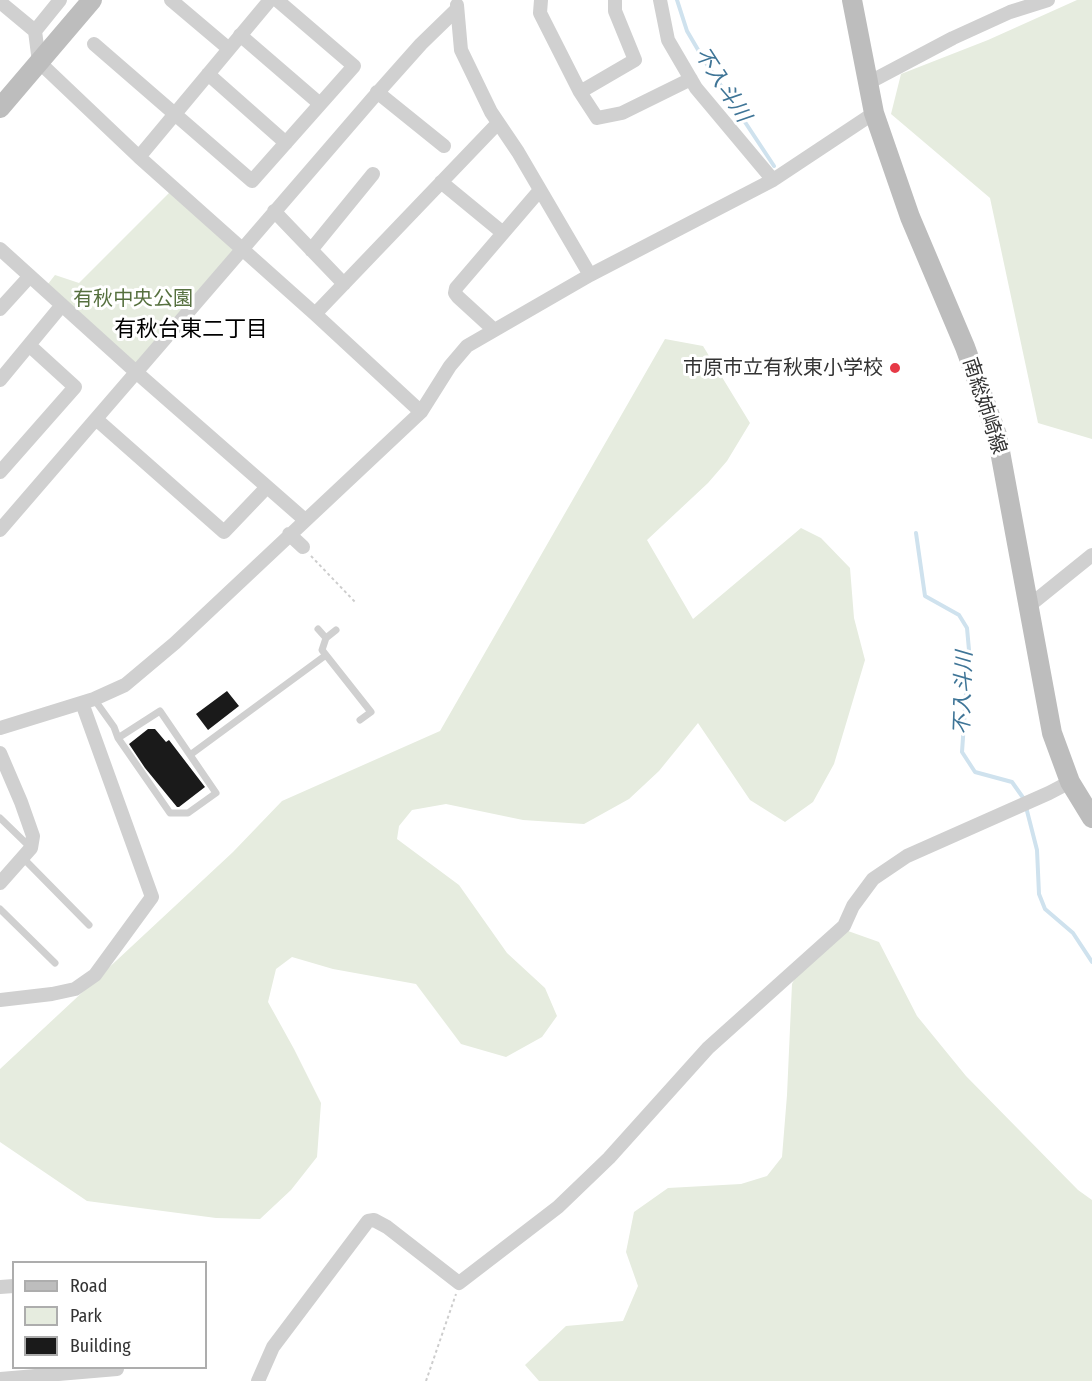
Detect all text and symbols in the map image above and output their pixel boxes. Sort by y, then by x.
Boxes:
water label: 不入斗川 [689,43,755,127]
park label: 有秋中央公園 [73,287,193,311]
district label: 有秋台東二丁目 [114,317,268,343]
street label: 南総姉崎線 [957,355,1011,457]
place label: 市原市立有秋東小学校 [683,356,883,380]
marker: 市原市立有秋東小学校 [888,361,902,375]
water label: 不入斗川 [950,651,978,735]
legend [12,1261,207,1369]
text: Road [70,1275,107,1297]
text: Park [70,1305,102,1327]
text: Building [70,1335,131,1357]

